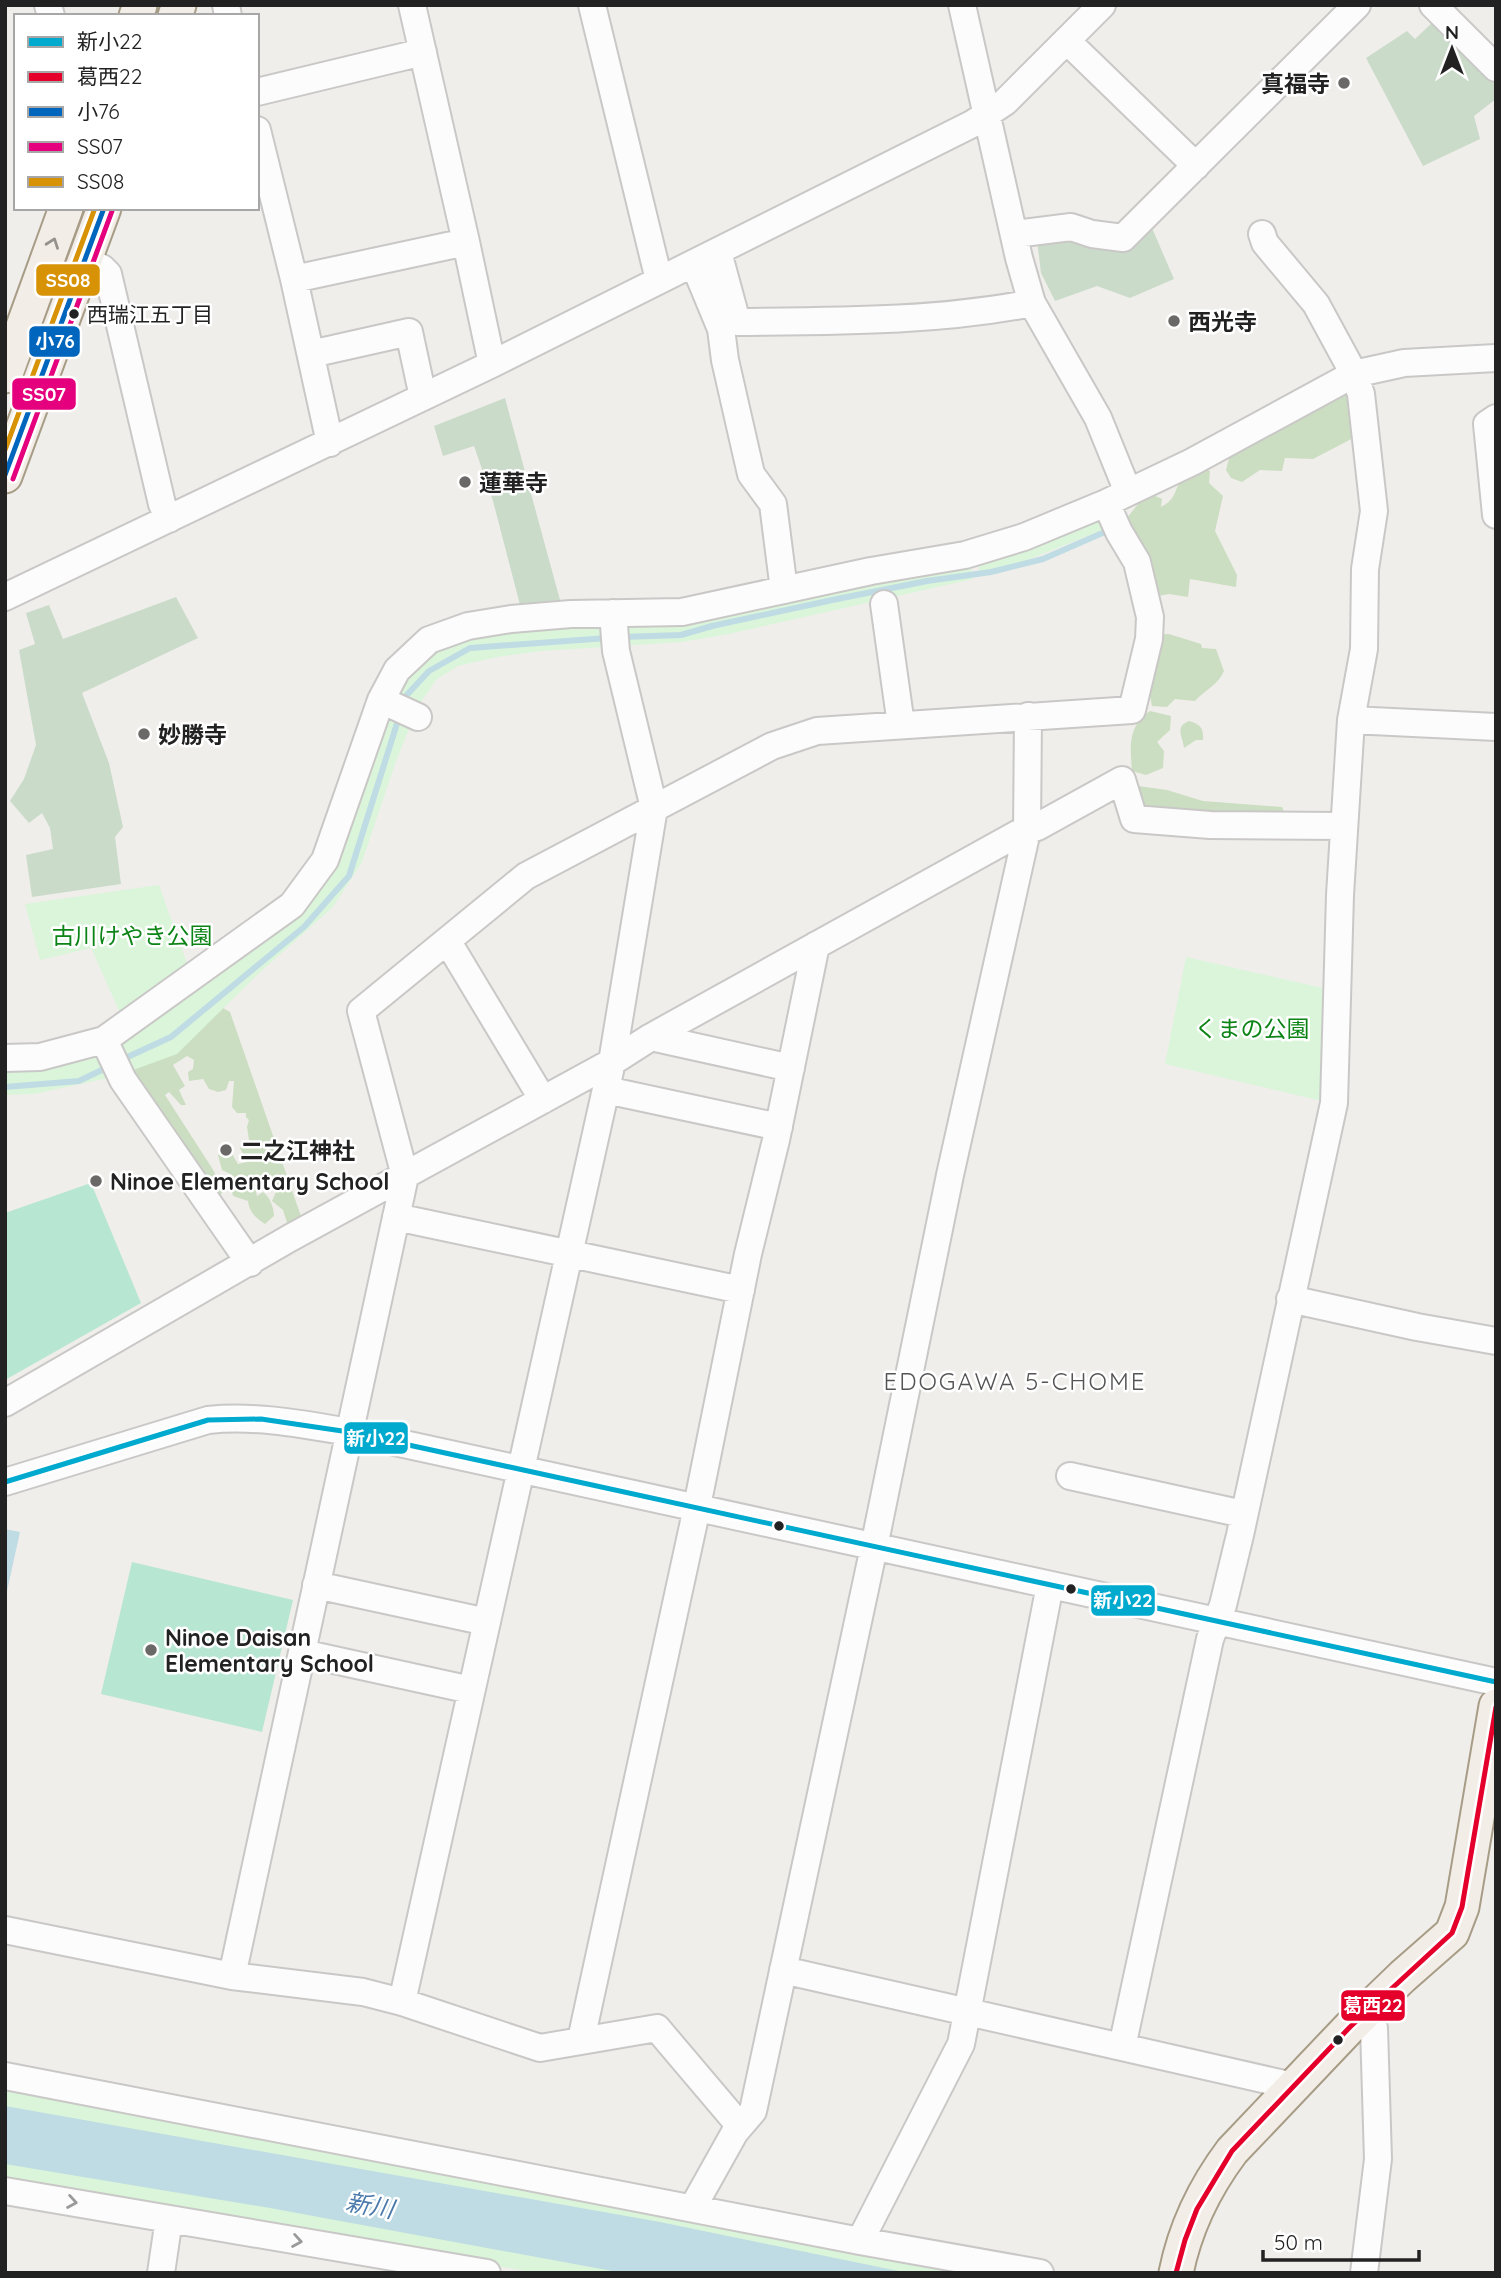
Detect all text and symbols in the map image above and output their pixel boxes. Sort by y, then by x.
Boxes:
legend [14,14,259,210]
north arrow [1417,14,1487,84]
text: N [1445,20,1459,44]
text: 新小22 [77,28,142,54]
text: 葛西22 [77,63,142,89]
place label: 真福寺 [1261,69,1330,98]
marker: 真福寺 [1336,75,1352,91]
text: 小76 [77,98,119,124]
text: SS07 [77,133,123,159]
text: SS08 [77,168,124,194]
one-way arrow [45,237,59,249]
line badge: SS08 [35,263,101,297]
text: SS08 [46,268,90,292]
place label: 西瑞江五丁目 [87,301,213,327]
marker: 西瑞江五丁目 [67,307,81,321]
place label: 西光寺 [1188,307,1257,336]
marker: 西光寺 [1166,313,1182,329]
line badge: 小76 [28,325,81,358]
text: 小76 [35,329,75,353]
line badge: SS07 [11,377,77,411]
text: SS07 [22,382,66,406]
place label: 蓮華寺 [479,468,548,497]
marker: 蓮華寺 [457,474,473,490]
place label: 妙勝寺 [158,720,227,749]
marker: 妙勝寺 [136,726,152,742]
park label: 古川けやき公園 [52,921,213,950]
park label: くまの公園 [1195,1014,1310,1043]
place label: 二之江神社 [240,1136,355,1165]
marker: 二之江神社 [218,1142,234,1158]
place label: Ninoe Elementary School [110,1167,389,1196]
marker: Ninoe Elementary School [88,1173,104,1189]
district label: EDOGAWA 5-CHOME [884,1366,1146,1396]
line badge: 新小22 [343,1421,409,1455]
text: 新小22 [346,1426,406,1450]
unlabelled marker [772,1519,786,1533]
unlabelled marker [1064,1582,1078,1596]
line badge: 新小22 [1090,1584,1156,1617]
text: 新小22 [1093,1588,1153,1612]
place label: Ninoe Daisan Elementary School [165,1623,374,1678]
marker: Ninoe Daisan Elementary School [143,1642,159,1658]
line badge: 葛西22 [1340,1989,1406,2022]
text: 葛西22 [1343,1993,1403,2017]
unlabelled marker [1331,2033,1345,2047]
water label: 新川 [344,2186,399,2224]
one-way arrow [66,2194,78,2209]
scale bar [1263,2218,1419,2262]
text: 50 m [1274,2229,1323,2255]
one-way arrow [291,2233,303,2248]

